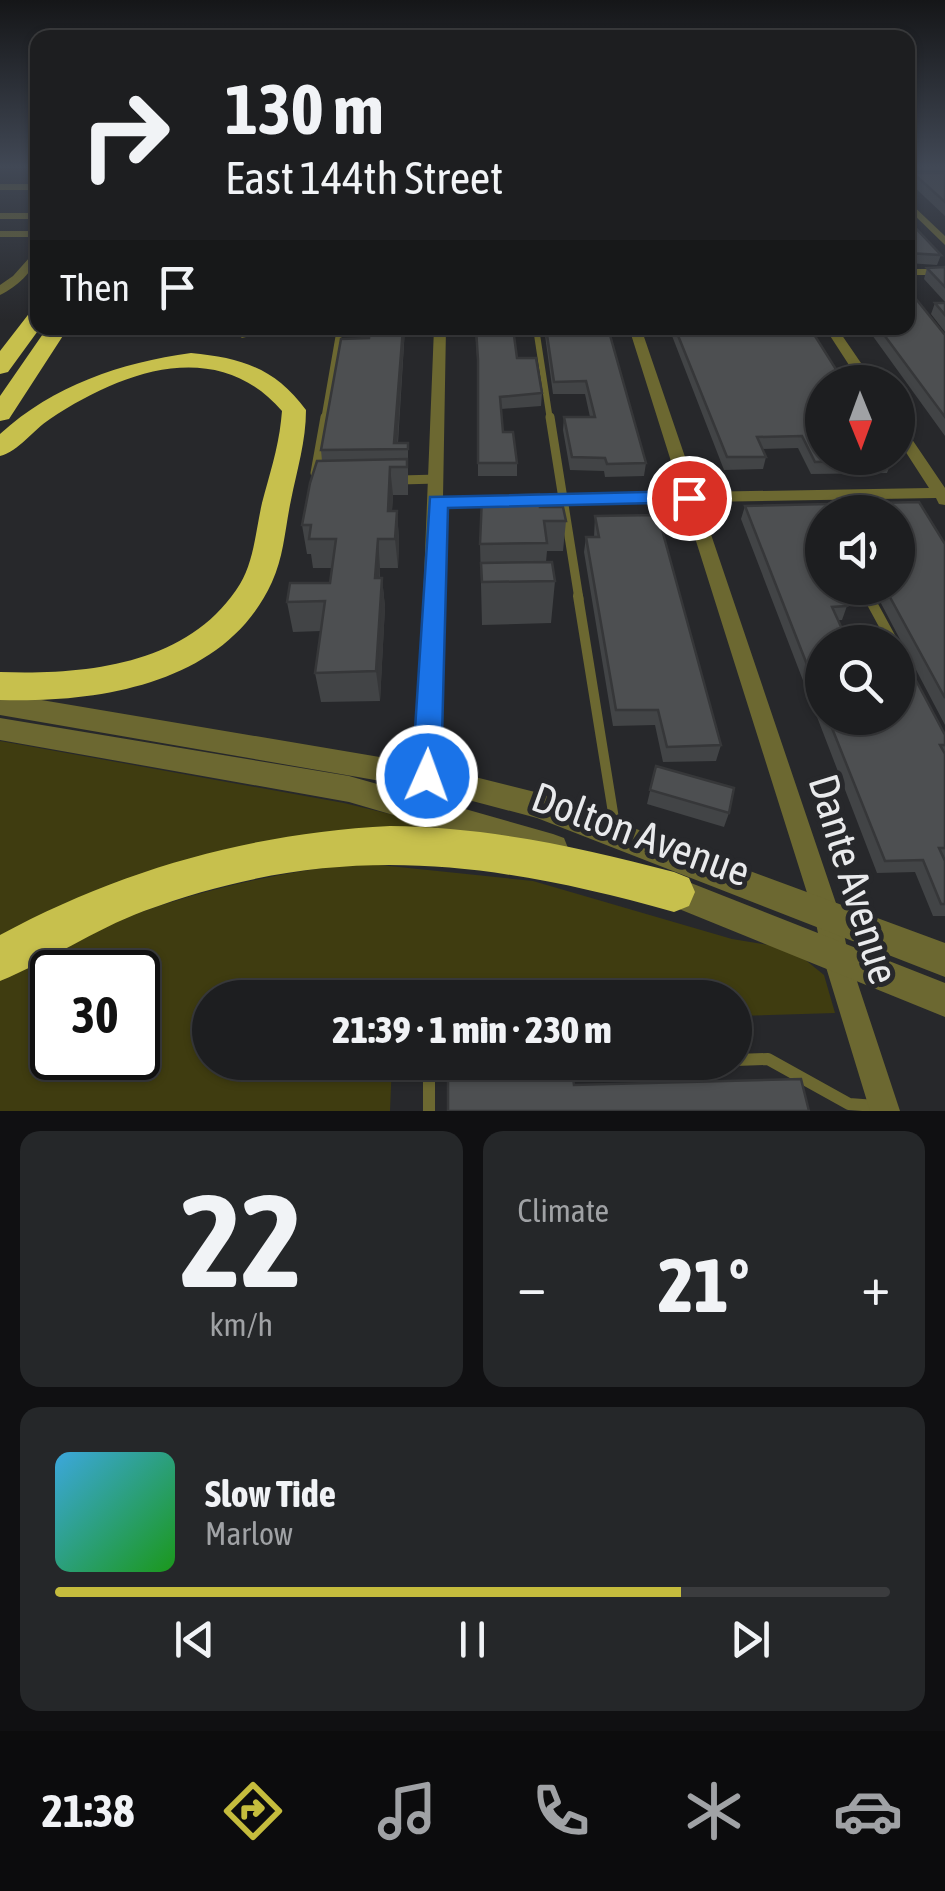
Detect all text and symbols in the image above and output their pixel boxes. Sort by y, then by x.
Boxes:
text: 130 m [225,69,384,149]
icon: right [60,70,190,200]
text: East 144th Street [225,152,503,204]
icon: arrive [150,260,205,315]
text: Then [60,266,130,309]
north arrow [805,365,915,475]
map controls [805,365,915,735]
pin [647,456,732,541]
icon: arrive [662,471,717,526]
button: sound [805,495,915,605]
button: search [805,625,915,735]
position arrow [375,724,479,828]
street label: Dante Avenue [799,769,909,989]
street label: Dolton Avenue [526,772,756,896]
speed limit sign: 30 [30,950,160,1080]
text: 21:39 · 1 min · 230 m [332,1008,612,1051]
text: 22 [180,1166,302,1315]
text: Climate [518,1192,609,1229]
text: 21° [658,1242,749,1328]
text: − [518,1254,546,1317]
text: + [861,1254,890,1317]
text: km/h [210,1306,273,1343]
text: Slow Tide [205,1472,336,1515]
text: Marlow [205,1515,293,1552]
icon: previous [167,1612,222,1667]
icon: pause [445,1612,500,1667]
icon: next [723,1612,778,1667]
icon: directions [218,1776,288,1846]
icon: music [372,1776,442,1846]
icon: phone [526,1776,596,1846]
icon: climate [679,1776,749,1846]
icon: car [833,1776,903,1846]
text: 21:38 [42,1785,134,1837]

